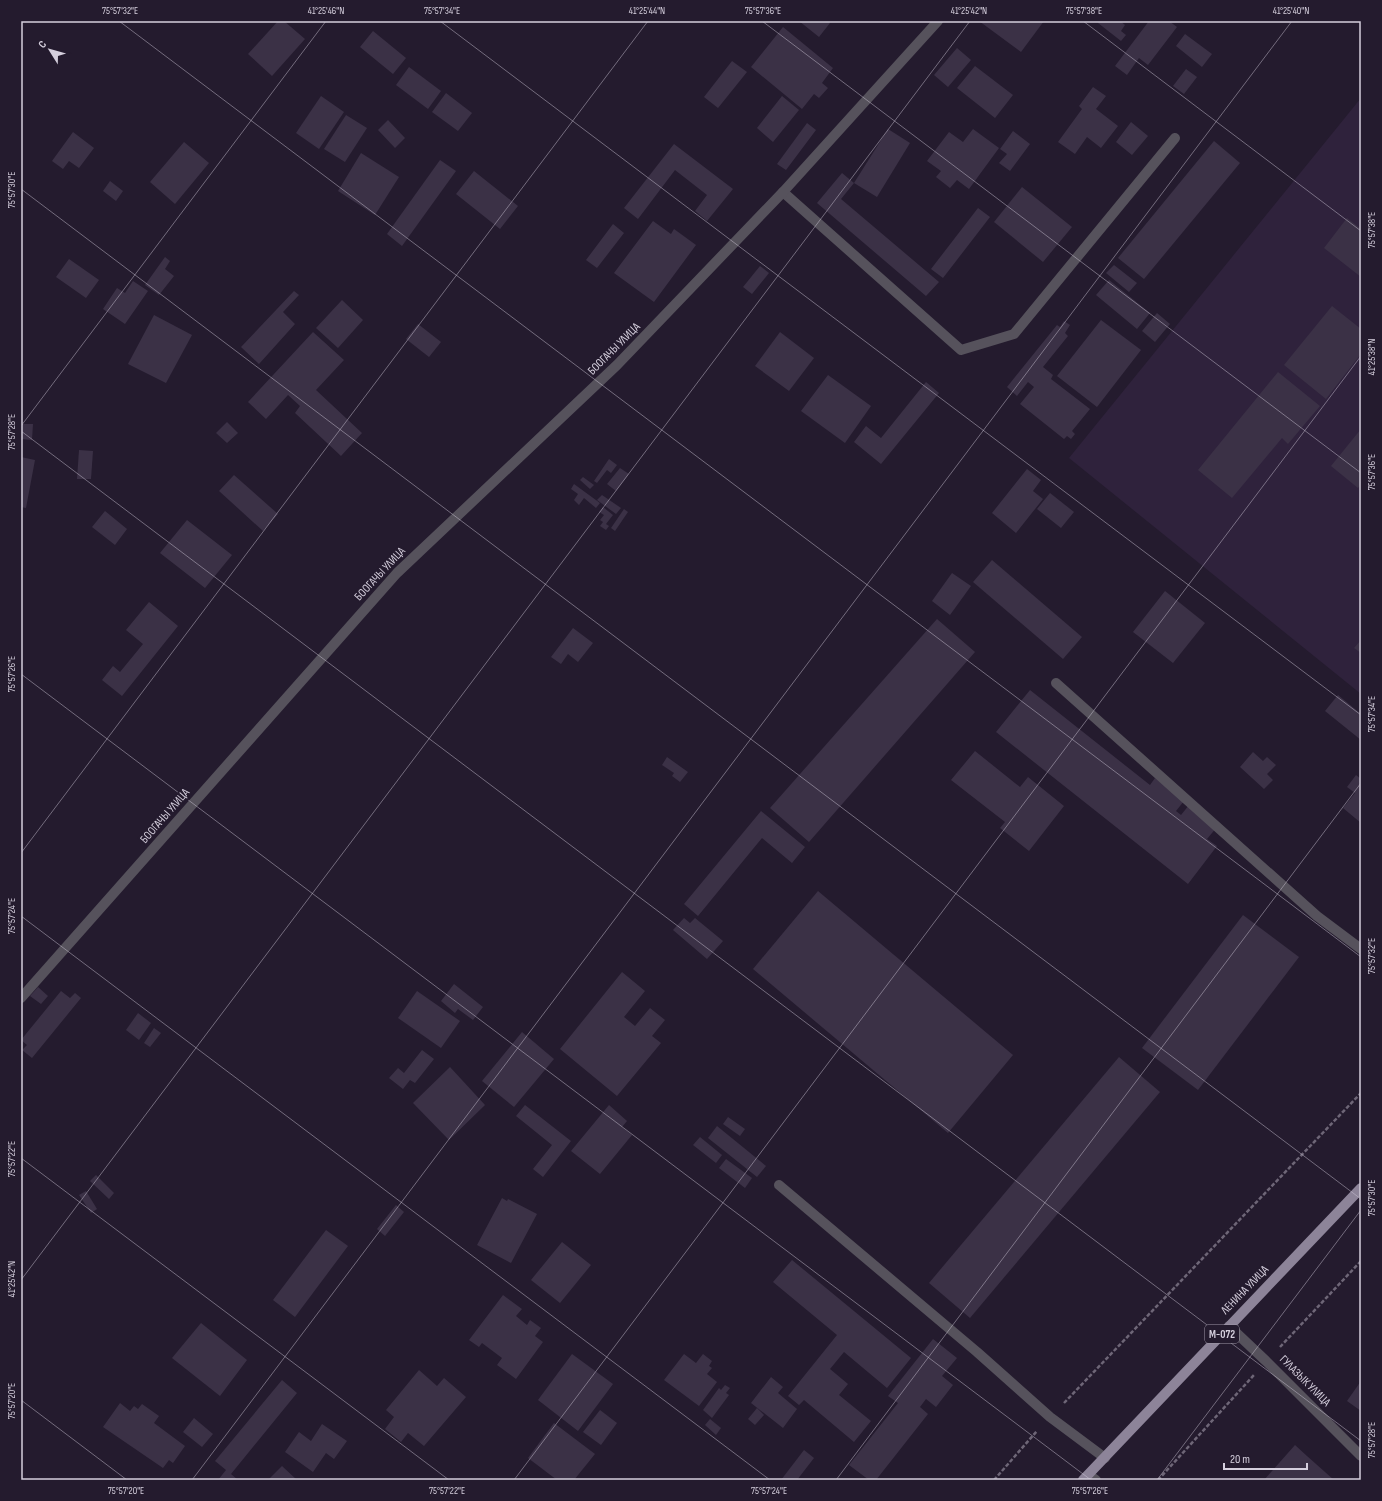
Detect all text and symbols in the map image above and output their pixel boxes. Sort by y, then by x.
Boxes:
text: 75°57'32"E [102,5,138,17]
text: 41°25'46"N [308,5,344,17]
text: 75°57'34"E [424,5,460,17]
text: 41°25'44"N [629,5,665,17]
text: 75°57'36"E [745,5,781,17]
text: 41°25'42"N [951,5,987,17]
text: 75°57'38"E [1066,5,1102,17]
text: 41°25'40"N [1273,5,1309,17]
north arrow [30,30,70,70]
text: С [36,38,50,50]
text: 75°57'30"E [6,172,18,208]
text: 75°57'38"E [1366,212,1378,248]
street label: БООГАЧЫ УЛИЦА [585,319,644,378]
text: 41°25'38"N [1366,339,1378,375]
text: 75°57'28"E [6,414,18,450]
text: 75°57'36"E [1366,454,1378,490]
street label: БООГАЧЫ УЛИЦА [351,543,409,604]
text: 75°57'26"E [6,656,18,692]
text: 75°57'34"E [1366,696,1378,732]
street label: БООГАЧЫ УЛИЦА [137,785,194,847]
text: 75°57'24"E [6,898,18,934]
text: 75°57'32"E [1366,938,1378,974]
text: 75°57'22"E [6,1141,18,1177]
text: 75°57'30"E [1366,1180,1378,1216]
text: 41°25'42"N [6,1261,18,1297]
street label: ЛЕНИНА УЛИЦА [1217,1262,1273,1318]
road number: М-072 [1205,1325,1239,1343]
street label: ГУЛАЗЫК УЛИЦА [1276,1352,1334,1410]
text: 75°57'20"E [6,1383,18,1419]
text: 75°57'28"E [1366,1422,1378,1458]
scale bar [1224,1445,1307,1471]
text: 20 m [1230,1452,1250,1467]
text: 75°57'20"E [108,1485,144,1497]
text: 75°57'22"E [429,1485,465,1497]
text: 75°57'24"E [751,1485,787,1497]
text: 75°57'26"E [1072,1485,1108,1497]

